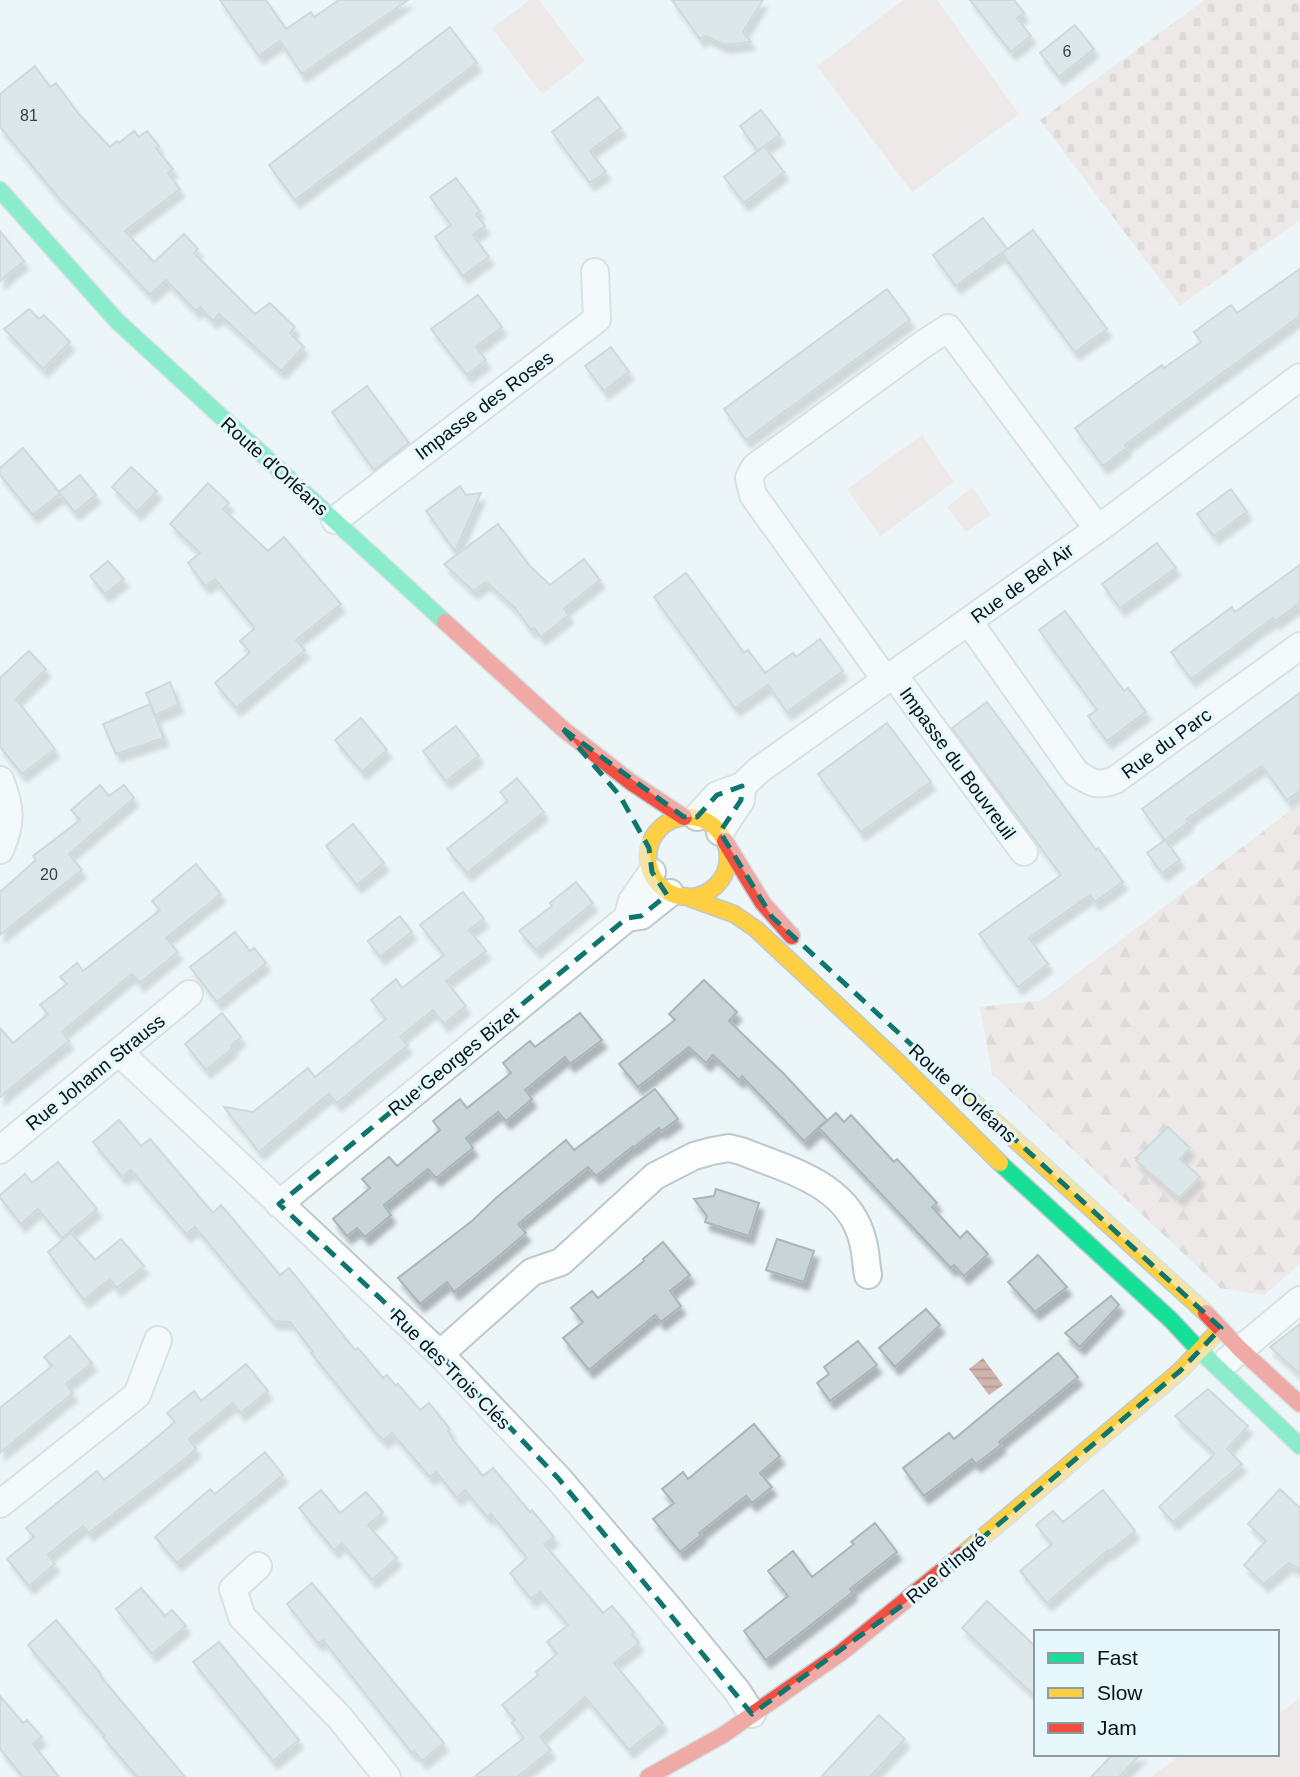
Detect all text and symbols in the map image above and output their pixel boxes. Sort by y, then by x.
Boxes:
house number: 6 [1063,43,1072,60]
house number: 81 [20,107,38,124]
street label: Impasse des Roses [411,347,557,464]
street label: Route d'Orléans [217,413,332,520]
street label: Rue de Bel Air [967,539,1078,628]
street label: Impasse du Bouvreuil [895,683,1020,843]
street label: Rue du Parc [1117,704,1215,783]
house number: 20 [40,866,58,883]
street label: Rue Georges Bizet [384,1002,523,1120]
street label: Rue Johann Strauss [22,1010,169,1135]
street label: Route d'Orléans [905,1040,1020,1147]
street label: Rue des Trois Clés [386,1305,515,1434]
street label: Rue d'Ingré [902,1529,990,1608]
legend [1034,1630,1279,1756]
text: Fast [1097,1646,1138,1669]
text: Slow [1097,1681,1143,1704]
text: Jam [1097,1716,1137,1739]

